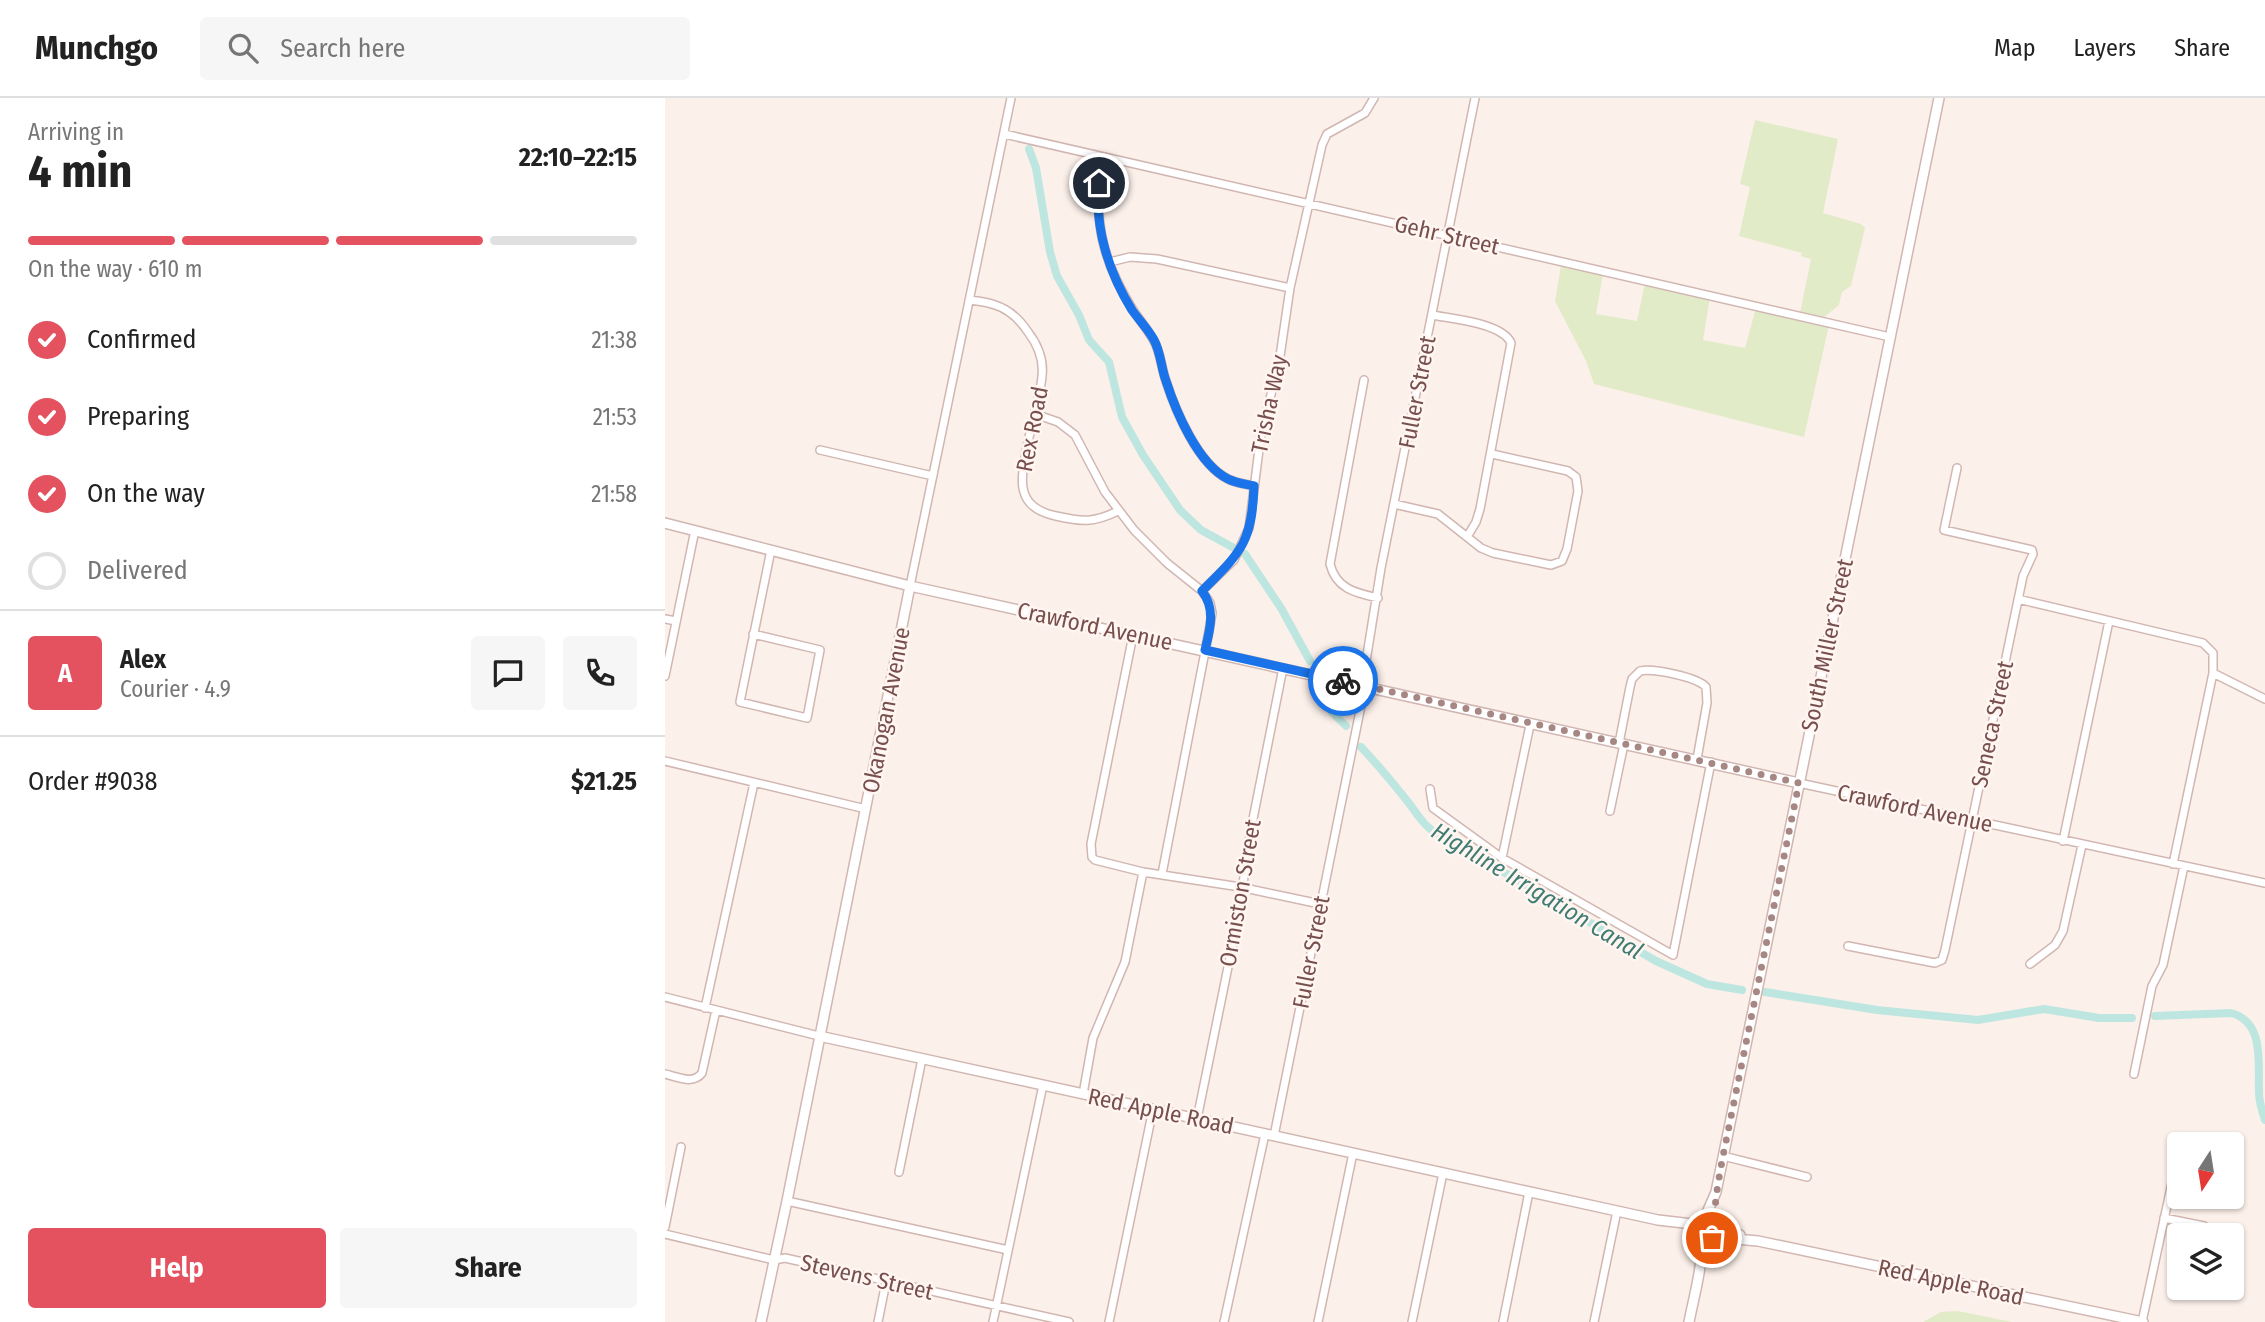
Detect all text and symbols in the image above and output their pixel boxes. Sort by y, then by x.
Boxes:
search box [200,17,690,80]
text: Munchgo [35,28,158,68]
icon: search [224,29,262,67]
text: Search here [280,33,405,64]
text: Map [1994,34,2036,62]
text: Layers [2074,34,2136,62]
text: Share [2174,34,2230,62]
text: Arriving in [28,118,124,146]
text: 22:10–22:15 [519,142,637,173]
text: 4 min [28,144,132,199]
pin [1069,153,1129,213]
icon: home [1080,164,1118,202]
street label: Gehr Street [1392,209,1503,261]
text: On the way · 610 m [28,255,202,283]
icon: check [28,321,66,359]
text: Confirmed [87,324,197,355]
text: 21:38 [591,326,637,354]
street label: Fuller Street [1392,333,1442,451]
street label: Trisha Way [1245,351,1293,456]
street label: Rex Road [1010,384,1054,474]
icon: check [28,398,66,436]
text: Preparing [87,401,189,432]
text: 21:53 [593,403,637,431]
icon: check [28,475,66,513]
text: On the way [87,478,205,509]
text: 21:58 [591,480,637,508]
text: Delivered [87,555,188,586]
street label: South Miller Street [1795,555,1859,734]
street label: Crawford Avenue [1015,596,1175,656]
street label: Okanogan Avenue [856,625,916,795]
button: chat [471,636,545,710]
button: phone [563,636,637,710]
text: Alex [120,644,166,675]
courier [1308,646,1378,716]
street label: Seneca Street [1965,657,2019,790]
text: A [58,658,72,689]
icon: bike [1324,662,1362,700]
text: Courier · 4.9 [120,675,231,703]
text: Order #9038 [28,766,158,797]
text: $21.25 [571,766,637,797]
street label: Crawford Avenue [1835,778,1995,838]
street label: Ormiston Street [1213,817,1267,969]
water label: Highline Irrigation Canal [1426,817,1648,965]
street label: Fuller Street [1286,893,1336,1011]
street label: Red Apple Road [1086,1082,1236,1140]
north arrow [2167,1132,2243,1209]
map controls [2167,1132,2244,1300]
pin [1682,1208,1742,1268]
icon: bag [1693,1219,1731,1257]
button: layers [2167,1223,2244,1300]
button: Help [28,1228,326,1308]
button: Share [340,1228,637,1308]
street label: Stevens Street [798,1248,937,1306]
street label: Red Apple Road [1876,1253,2026,1311]

